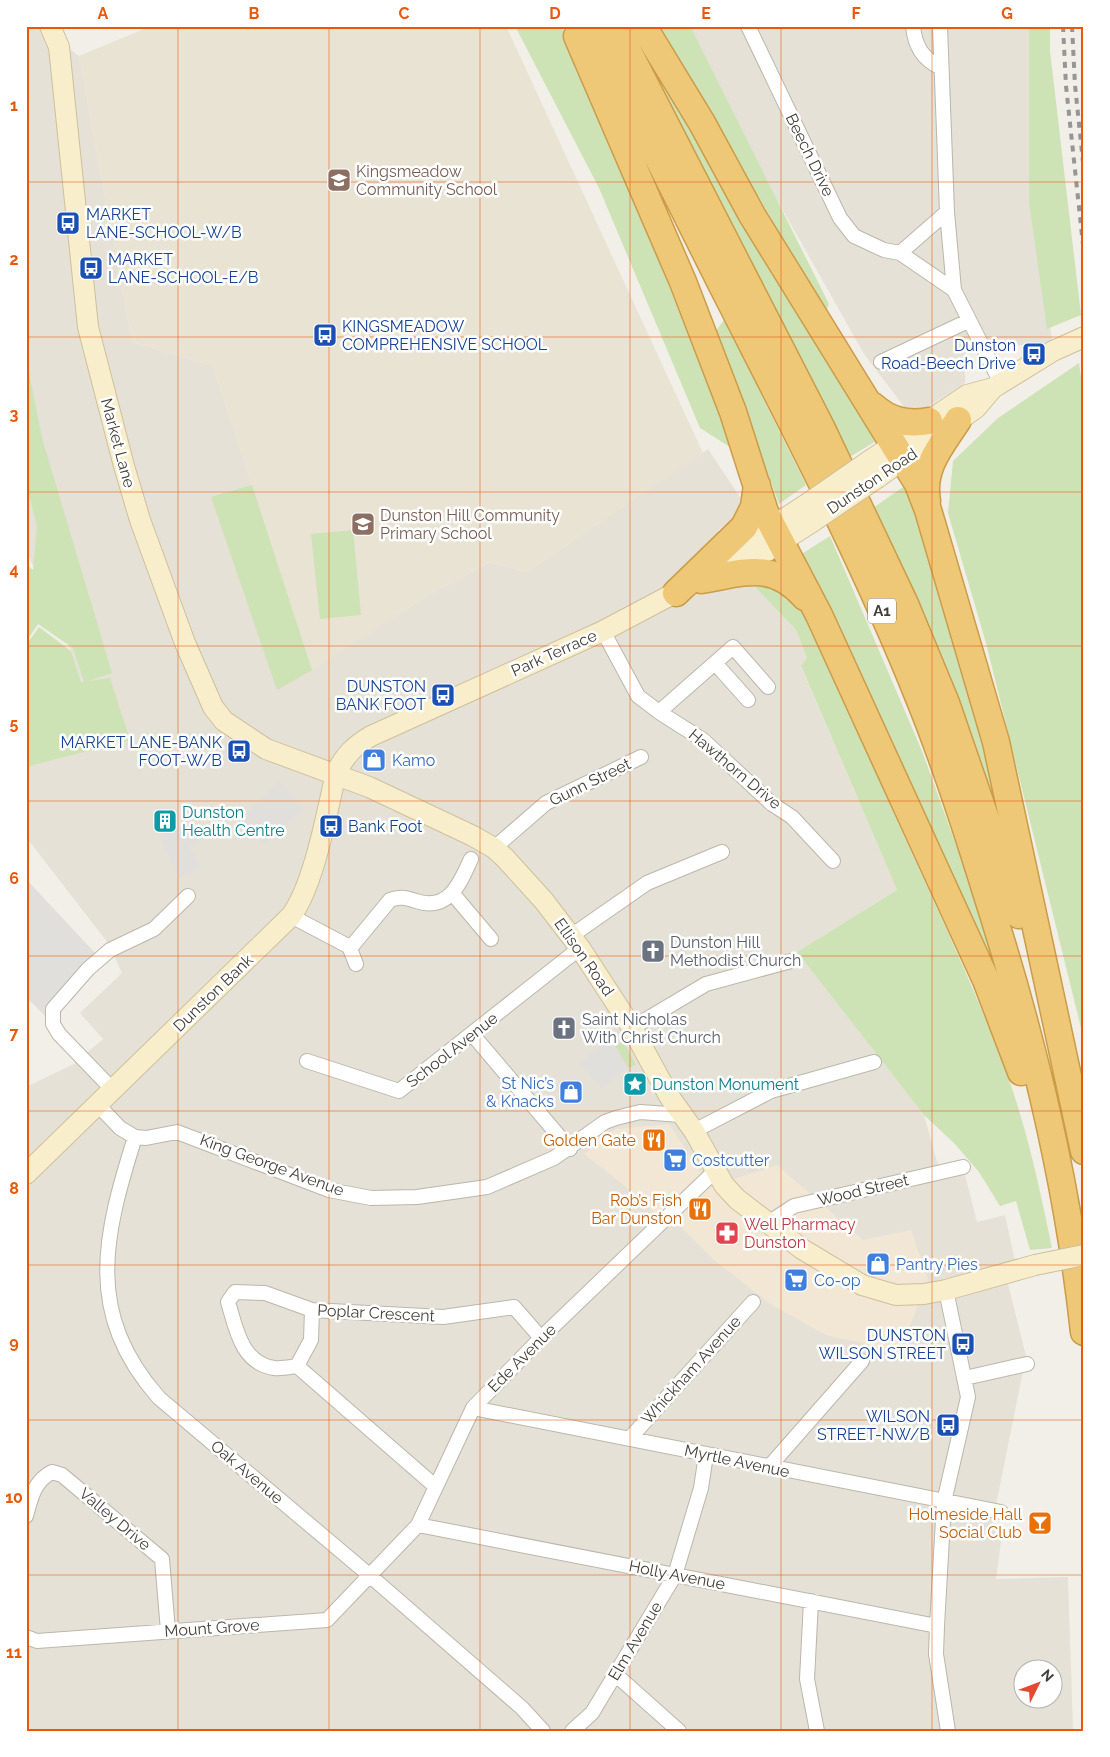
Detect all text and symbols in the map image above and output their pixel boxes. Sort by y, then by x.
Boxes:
text: A [98,4,109,23]
text: B [249,4,260,23]
text: C [399,4,410,23]
text: D [549,4,561,23]
text: E [701,4,711,23]
text: F [851,4,861,23]
text: G [1001,4,1013,23]
text: 1 [10,96,18,115]
street label: Beech Drive [782,110,838,200]
place label: Kingsmeadow Community School [356,162,498,199]
school or university icon: Kingsmeadow Community School [326,167,352,193]
place label: MARKET LANE-SCHOOL-W/B [86,205,242,242]
bus stop icon: MARKET LANE-SCHOOL-W/B [55,210,81,236]
text: 2 [9,250,19,269]
place label: MARKET LANE-SCHOOL-E/B [108,250,258,287]
bus stop icon: MARKET LANE-SCHOOL-E/B [78,255,104,281]
place label: KINGSMEADOW COMPREHENSIVE SCHOOL [342,317,548,354]
bus stop icon: KINGSMEADOW COMPREHENSIVE SCHOOL [312,322,338,348]
place label: Dunston Road-Beech Drive [881,336,1016,373]
bus stop icon: Dunston Road-Beech Drive [1021,341,1047,367]
street label: Market Lane [97,396,139,490]
text: 3 [10,405,19,424]
street label: Dunston Road [823,444,921,518]
place label: Dunston Hill Community Primary School [380,506,560,543]
school or university icon: Dunston Hill Community Primary School [350,511,376,537]
text: 4 [9,560,19,579]
road number: A1 [868,598,896,624]
street label: Park Terrace [508,626,600,680]
place label: DUNSTON BANK FOOT [336,677,426,714]
bus stop icon: DUNSTON BANK FOOT [430,682,456,708]
text: 5 [10,714,19,733]
street label: Hawthorn Drive [685,725,785,813]
place label: MARKET LANE-BANK FOOT-W/B [61,733,223,770]
bus stop icon: MARKET LANE-BANK FOOT-W/B [226,738,252,764]
shop icon: Kamo [361,747,387,773]
place label: Kamo [392,751,435,770]
street label: Gunn Street [546,754,634,810]
place label: Dunston Health Centre [182,803,285,840]
building icon: Dunston Health Centre [152,808,178,834]
bus stop icon: Bank Foot [318,813,344,839]
place label: Bank Foot [348,817,423,836]
text: 6 [9,869,19,888]
street label: Ellison Road [550,914,618,1000]
place label: Dunston Hill Methodist Church [670,933,801,970]
church icon: Dunston Hill Methodist Church [640,938,666,964]
street label: Dunston Bank [169,950,257,1036]
street label: School Avenue [403,1009,501,1091]
place label: Saint Nicholas With Christ Church [582,1010,721,1047]
church icon: Saint Nicholas With Christ Church [551,1015,577,1041]
text: 7 [10,1024,19,1043]
place icon: Dunston Monument [622,1071,648,1097]
place label: St Nic’s & Knacks [486,1074,554,1111]
place label: Dunston Monument [652,1075,800,1094]
shop icon: St Nic’s & Knacks [558,1079,584,1105]
restaurant icon: Golden Gate [641,1127,667,1153]
street label: King George Avenue [197,1130,347,1200]
place label: Golden Gate [543,1131,636,1150]
supermarket icon: Costcutter [662,1147,688,1173]
place label: Costcutter [692,1151,770,1170]
street label: Wood Street [816,1170,911,1210]
text: 8 [9,1179,19,1198]
place label: Rob’s Fish Bar Dunston [591,1191,682,1228]
restaurant icon: Rob’s Fish Bar Dunston [687,1196,713,1222]
place label: Well Pharmacy Dunston [744,1215,856,1252]
pharmacy icon: Well Pharmacy Dunston [714,1220,740,1246]
shop icon: Pantry Pies [865,1251,891,1277]
place label: Pantry Pies [896,1255,978,1274]
supermarket icon: Co-op [783,1267,809,1293]
place label: Co-op [814,1271,861,1290]
street label: Poplar Crescent [317,1300,436,1326]
street label: Whickham Avenue [637,1312,745,1428]
street label: Ede Avenue [484,1320,560,1396]
place label: DUNSTON WILSON STREET [819,1326,946,1363]
bus stop icon: DUNSTON WILSON STREET [950,1331,976,1357]
text: 9 [9,1333,19,1352]
place label: WILSON STREET-NW/B [817,1407,930,1444]
bus stop icon: WILSON STREET-NW/B [935,1412,961,1438]
street label: Oak Avenue [207,1436,287,1508]
street label: Myrtle Avenue [683,1441,791,1481]
street label: Valley Drive [76,1484,154,1554]
text: 10 [5,1488,23,1507]
place label: Holmeside Hall Social Club [909,1505,1023,1542]
bar icon: Holmeside Hall Social Club [1027,1510,1053,1536]
street label: Holly Avenue [627,1556,727,1594]
street label: Elm Avenue [604,1598,666,1684]
street label: Mount Grove [164,1615,260,1641]
text: 11 [6,1643,22,1662]
north arrow [1012,1660,1062,1710]
text: N [1038,1666,1057,1685]

